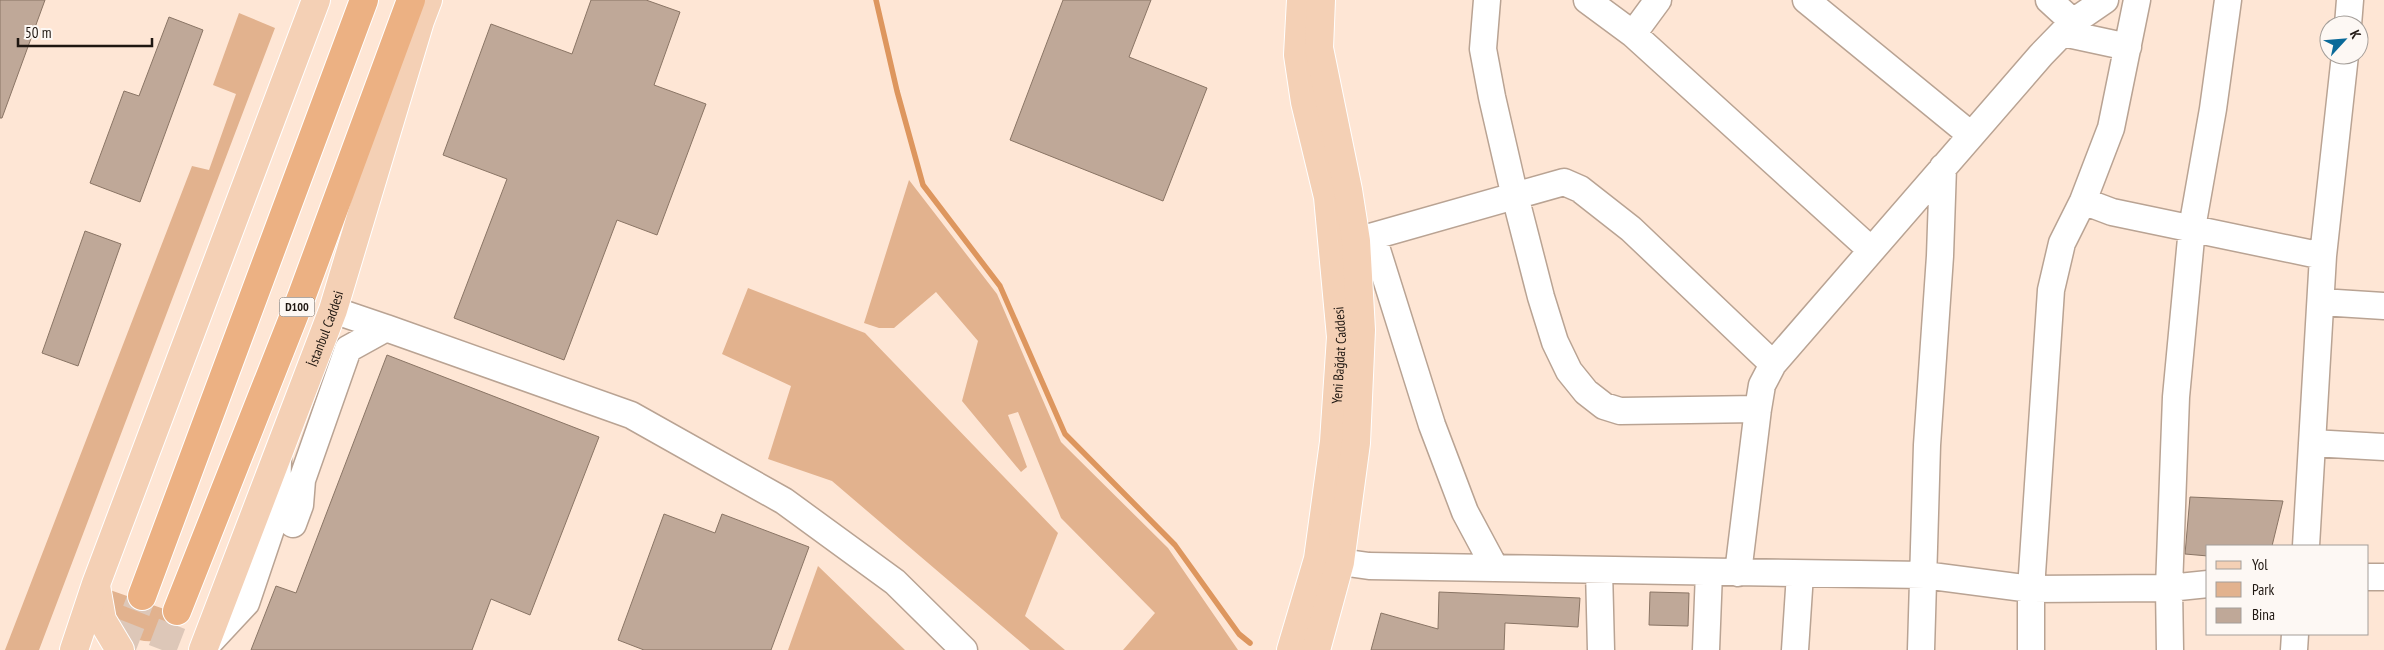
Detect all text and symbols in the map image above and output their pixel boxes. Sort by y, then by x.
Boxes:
scale bar [18,15,151,47]
north arrow [2319,15,2369,65]
text: 50 m [25,23,51,42]
text: K [2346,27,2366,42]
street label: İstanbul Caddesi [303,288,347,369]
road number: D100 [280,298,314,316]
street label: Yeni Bağdat Caddesi [1328,306,1350,405]
legend [2206,545,2369,635]
text: Yol [2252,555,2268,574]
text: Park [2252,580,2274,599]
text: Bina [2252,605,2275,624]

